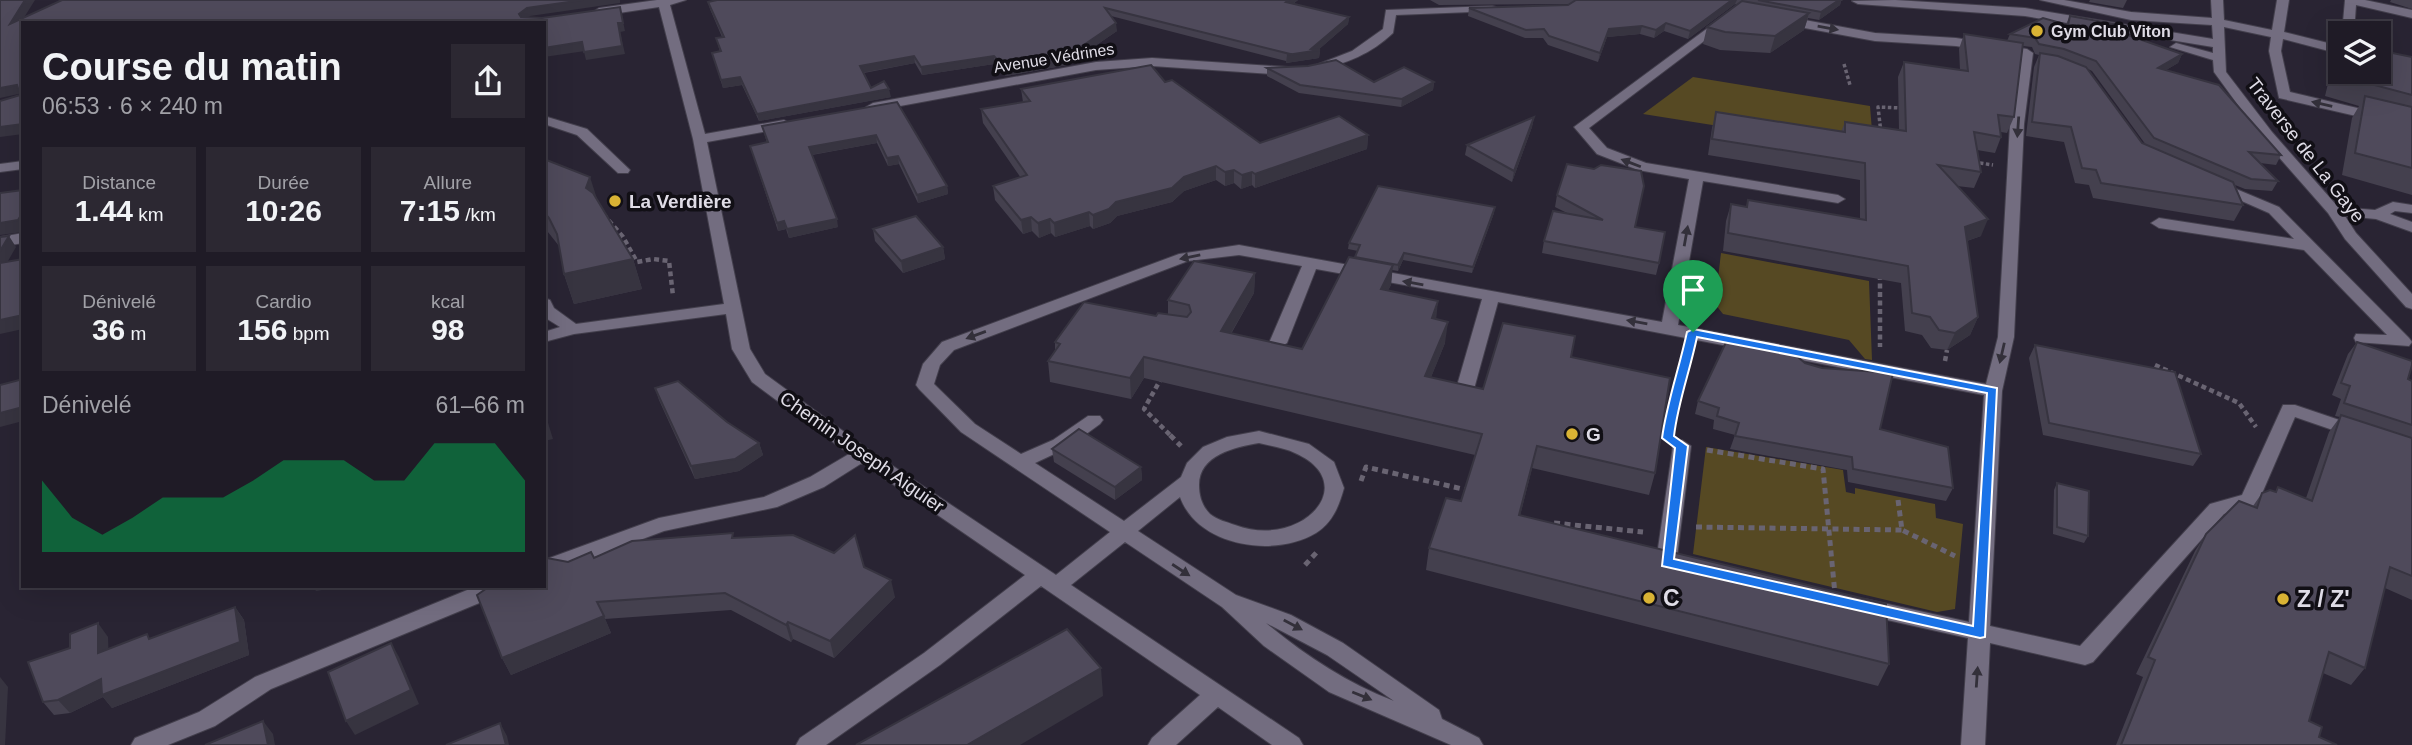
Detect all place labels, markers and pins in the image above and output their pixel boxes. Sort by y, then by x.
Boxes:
marker: Gym Club Viton [2029,23,2045,39]
place label: Gym Club Viton [2051,23,2171,40]
place label: La Verdière [629,191,731,212]
marker: La Verdière [607,193,623,209]
pin [1663,260,1723,332]
place label: G [1586,424,1601,445]
marker: G [1564,426,1580,442]
place label: C [1663,585,1680,611]
place label: Z / Z' [2297,586,2350,612]
marker: C [1641,590,1657,606]
marker: Z / Z' [2275,591,2291,607]

